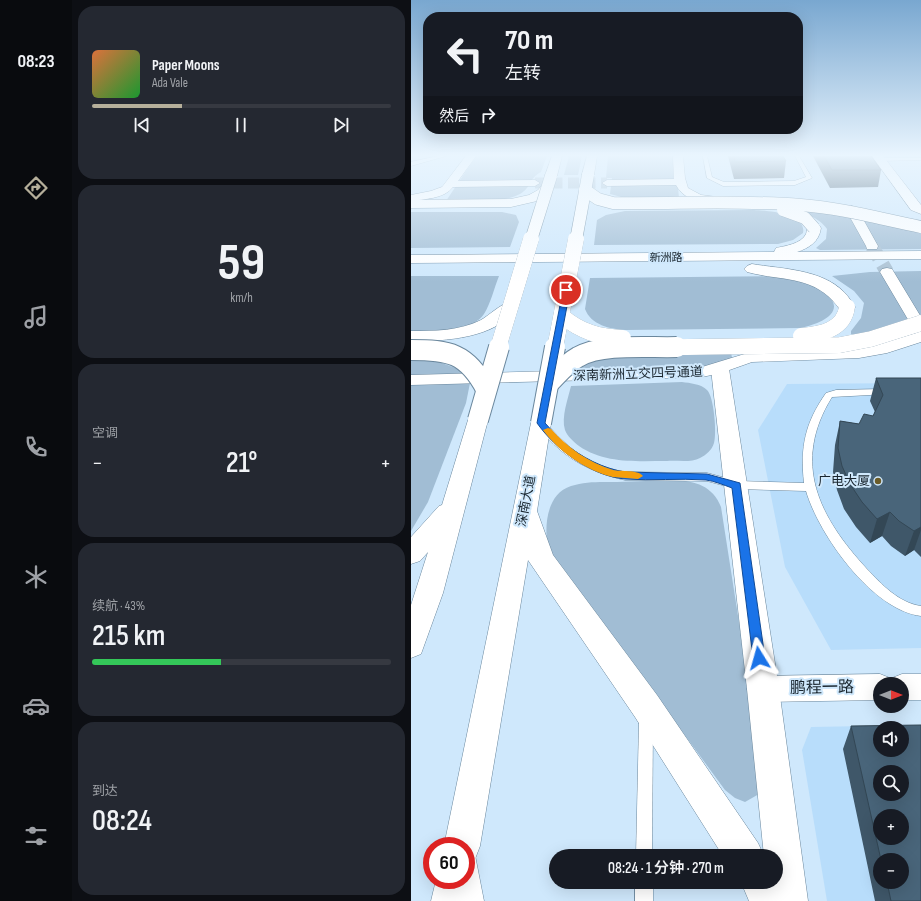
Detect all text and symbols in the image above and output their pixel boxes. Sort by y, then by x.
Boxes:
text: 70 m [505,24,553,57]
icon: left [439,28,491,80]
text: 08:23 [17,51,55,72]
text: Paper Moons [152,56,220,75]
text: 左转 [505,63,541,84]
text: Ada Vale [152,75,188,91]
icon: right [477,104,499,126]
text: 然后 [439,107,469,126]
icon: previous [131,114,153,136]
icon: pause [230,114,252,136]
icon: next [330,114,352,136]
icon: directions [22,174,50,202]
text: 59 [218,232,265,295]
street label: 新洲路 [650,251,683,264]
pin [549,273,583,307]
icon: arrive [555,279,577,301]
text: km/h [230,290,253,306]
icon: music [22,303,50,331]
street label: 深南新洲立交四号通道 [573,364,703,384]
text: 空调 [92,425,118,441]
icon: phone [22,433,50,461]
text: 21° [226,445,257,481]
text: − [92,450,103,477]
text: + [380,450,391,477]
place label: 广电大厦 [818,473,870,489]
street label: 深南大道 [513,474,539,528]
marker: 广电大厦 [873,476,883,486]
icon: climate [22,563,50,591]
text: 续航 · 43% [92,598,145,614]
text: 215 km [92,618,165,654]
position arrow [738,637,780,679]
north arrow [873,677,909,713]
map controls [873,677,909,889]
street label: 鹏程一路 [790,678,854,698]
icon: car [22,692,50,720]
button: sound [873,721,909,757]
button: search [873,765,909,801]
text: 到达 [92,783,118,799]
text: 08:24 [92,803,152,839]
button: + [873,809,909,845]
icon: filters [22,822,50,850]
speed limit sign: 60 [423,837,475,889]
button: − [873,853,909,889]
text: 08:24 · 1 分钟 · 270 m [608,859,724,878]

